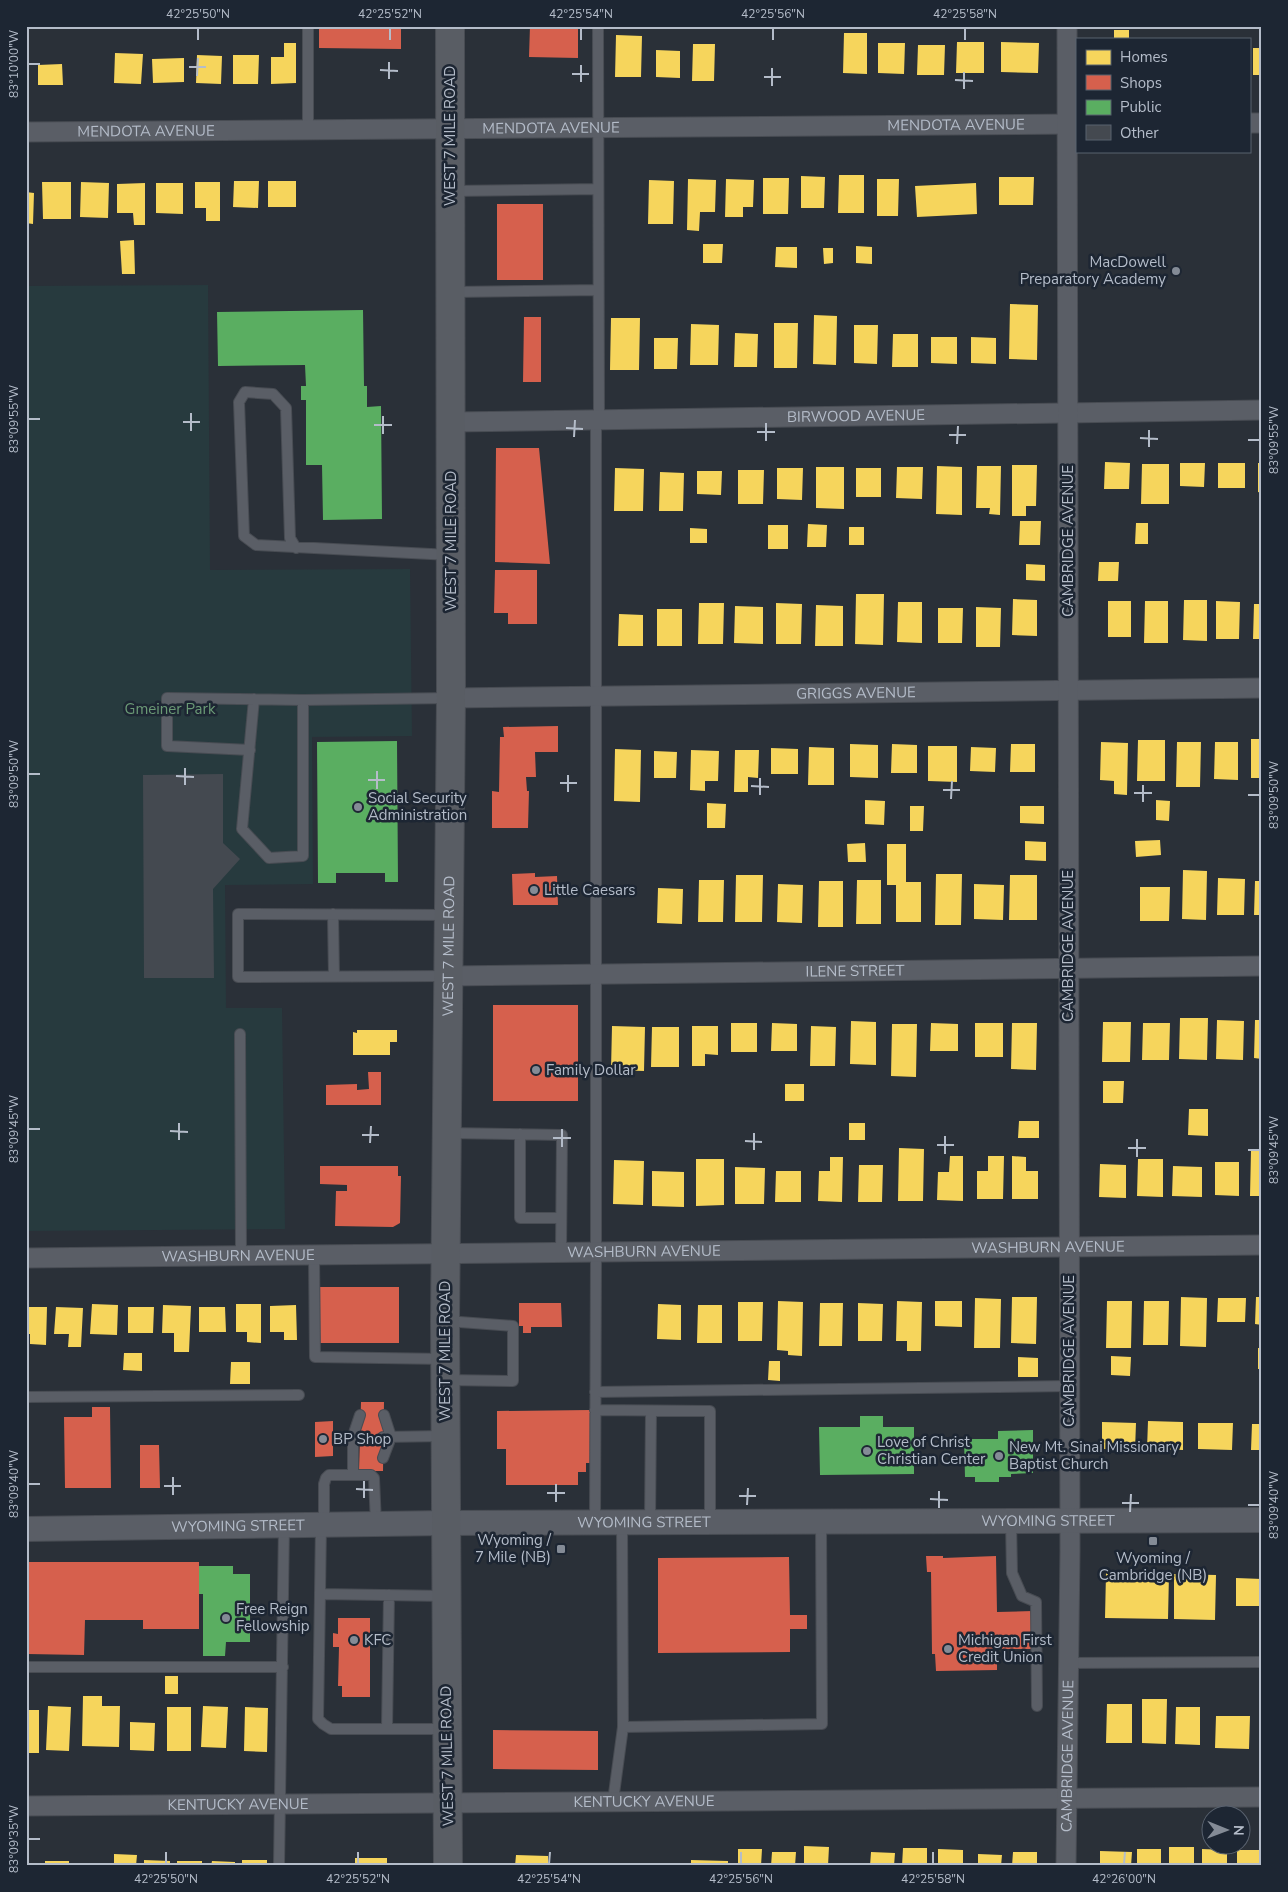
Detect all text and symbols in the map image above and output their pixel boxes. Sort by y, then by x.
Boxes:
text: 42°25'50"N [166,6,230,22]
text: 42°25'52"N [358,6,422,22]
text: 42°25'54"N [549,6,613,22]
text: 42°25'56"N [741,6,805,22]
text: 42°25'58"N [933,6,997,22]
text: 83°10'00"W [6,30,22,98]
legend [1076,38,1250,152]
text: Homes [1120,47,1168,67]
street label: WEST 7 MILE ROAD [440,66,460,206]
text: Shops [1120,73,1162,93]
text: Public [1120,97,1161,117]
street label: MENDOTA AVENUE [887,114,1025,135]
street label: MENDOTA AVENUE [482,117,620,139]
street label: MENDOTA AVENUE [77,121,215,142]
text: Other [1120,123,1159,143]
place label: MacDowell Preparatory Academy [1020,252,1167,289]
marker: MacDowell Preparatory Academy [1170,265,1182,277]
text: 83°09'55"W [6,385,22,453]
street label: BIRWOOD AVENUE [787,405,925,427]
text: 83°09'55"W [1266,406,1282,474]
street label: CAMBRIDGE AVENUE [1058,465,1078,617]
street label: WEST 7 MILE ROAD [441,471,461,611]
street label: GRIGGS AVENUE [796,682,916,704]
park label: Gmeiner Park [125,699,216,719]
text: 83°09'50"W [6,740,22,808]
text: 83°09'50"W [1266,761,1282,829]
place label: Social Security Administration [368,788,467,825]
marker: Social Security Administration [352,801,364,813]
street label: CAMBRIDGE AVENUE [1058,870,1078,1022]
street label: WEST 7 MILE ROAD [438,876,459,1016]
place label: Little Caesars [544,880,636,900]
marker: Little Caesars [528,884,540,896]
street label: ILENE STREET [805,960,905,982]
place label: Family Dollar [546,1060,636,1080]
marker: Family Dollar [530,1064,542,1076]
text: 83°09'45"W [6,1095,22,1163]
text: 83°09'45"W [1266,1116,1282,1184]
street label: WASHBURN AVENUE [971,1236,1125,1258]
street label: WASHBURN AVENUE [567,1241,721,1262]
street label: WASHBURN AVENUE [161,1245,315,1267]
street label: CAMBRIDGE AVENUE [1059,1275,1079,1427]
street label: WEST 7 MILE ROAD [435,1281,455,1421]
place label: BP Shop [333,1429,392,1449]
place label: Love of Christ Christian Center [877,1432,986,1469]
marker: BP Shop [317,1433,329,1445]
place label: New Mt. Sinai Missionary Baptist Church [1009,1437,1179,1474]
marker: Love of Christ Christian Center [861,1445,873,1457]
text: 83°09'40"W [6,1450,22,1518]
marker: New Mt. Sinai Missionary Baptist Church [993,1450,1005,1462]
text: 83°09'40"W [1266,1471,1282,1539]
street label: WYOMING STREET [981,1511,1115,1531]
street label: WYOMING STREET [577,1512,711,1533]
street label: WYOMING STREET [171,1515,305,1537]
place label: Wyoming / 7 Mile (NB) [475,1530,552,1567]
marker: Wyoming / Cambridge (NB) [1147,1535,1159,1547]
marker: Wyoming / 7 Mile (NB) [555,1543,567,1555]
place label: Wyoming / Cambridge (NB) [1099,1548,1207,1585]
place label: Free Reign Fellowship [236,1599,310,1636]
marker: Free Reign Fellowship [220,1612,232,1624]
place label: KFC [364,1630,391,1650]
place label: Michigan First Credit Union [958,1630,1053,1667]
marker: KFC [348,1634,360,1646]
marker: Michigan First Credit Union [942,1643,954,1655]
street label: CAMBRIDGE AVENUE [1056,1680,1078,1832]
street label: WEST 7 MILE ROAD [436,1686,458,1826]
street label: KENTUCKY AVENUE [573,1791,715,1812]
street label: KENTUCKY AVENUE [167,1794,309,1815]
north arrow [1200,1804,1250,1854]
text: 83°09'35"W [6,1805,22,1873]
text: N [1229,1825,1248,1836]
text: 42°25'50"N [134,1871,198,1887]
text: 42°25'52"N [326,1871,390,1887]
text: 42°25'54"N [517,1871,581,1887]
text: 42°25'56"N [709,1871,773,1887]
text: 42°25'58"N [901,1871,965,1887]
text: 42°26'00"N [1092,1871,1156,1887]

